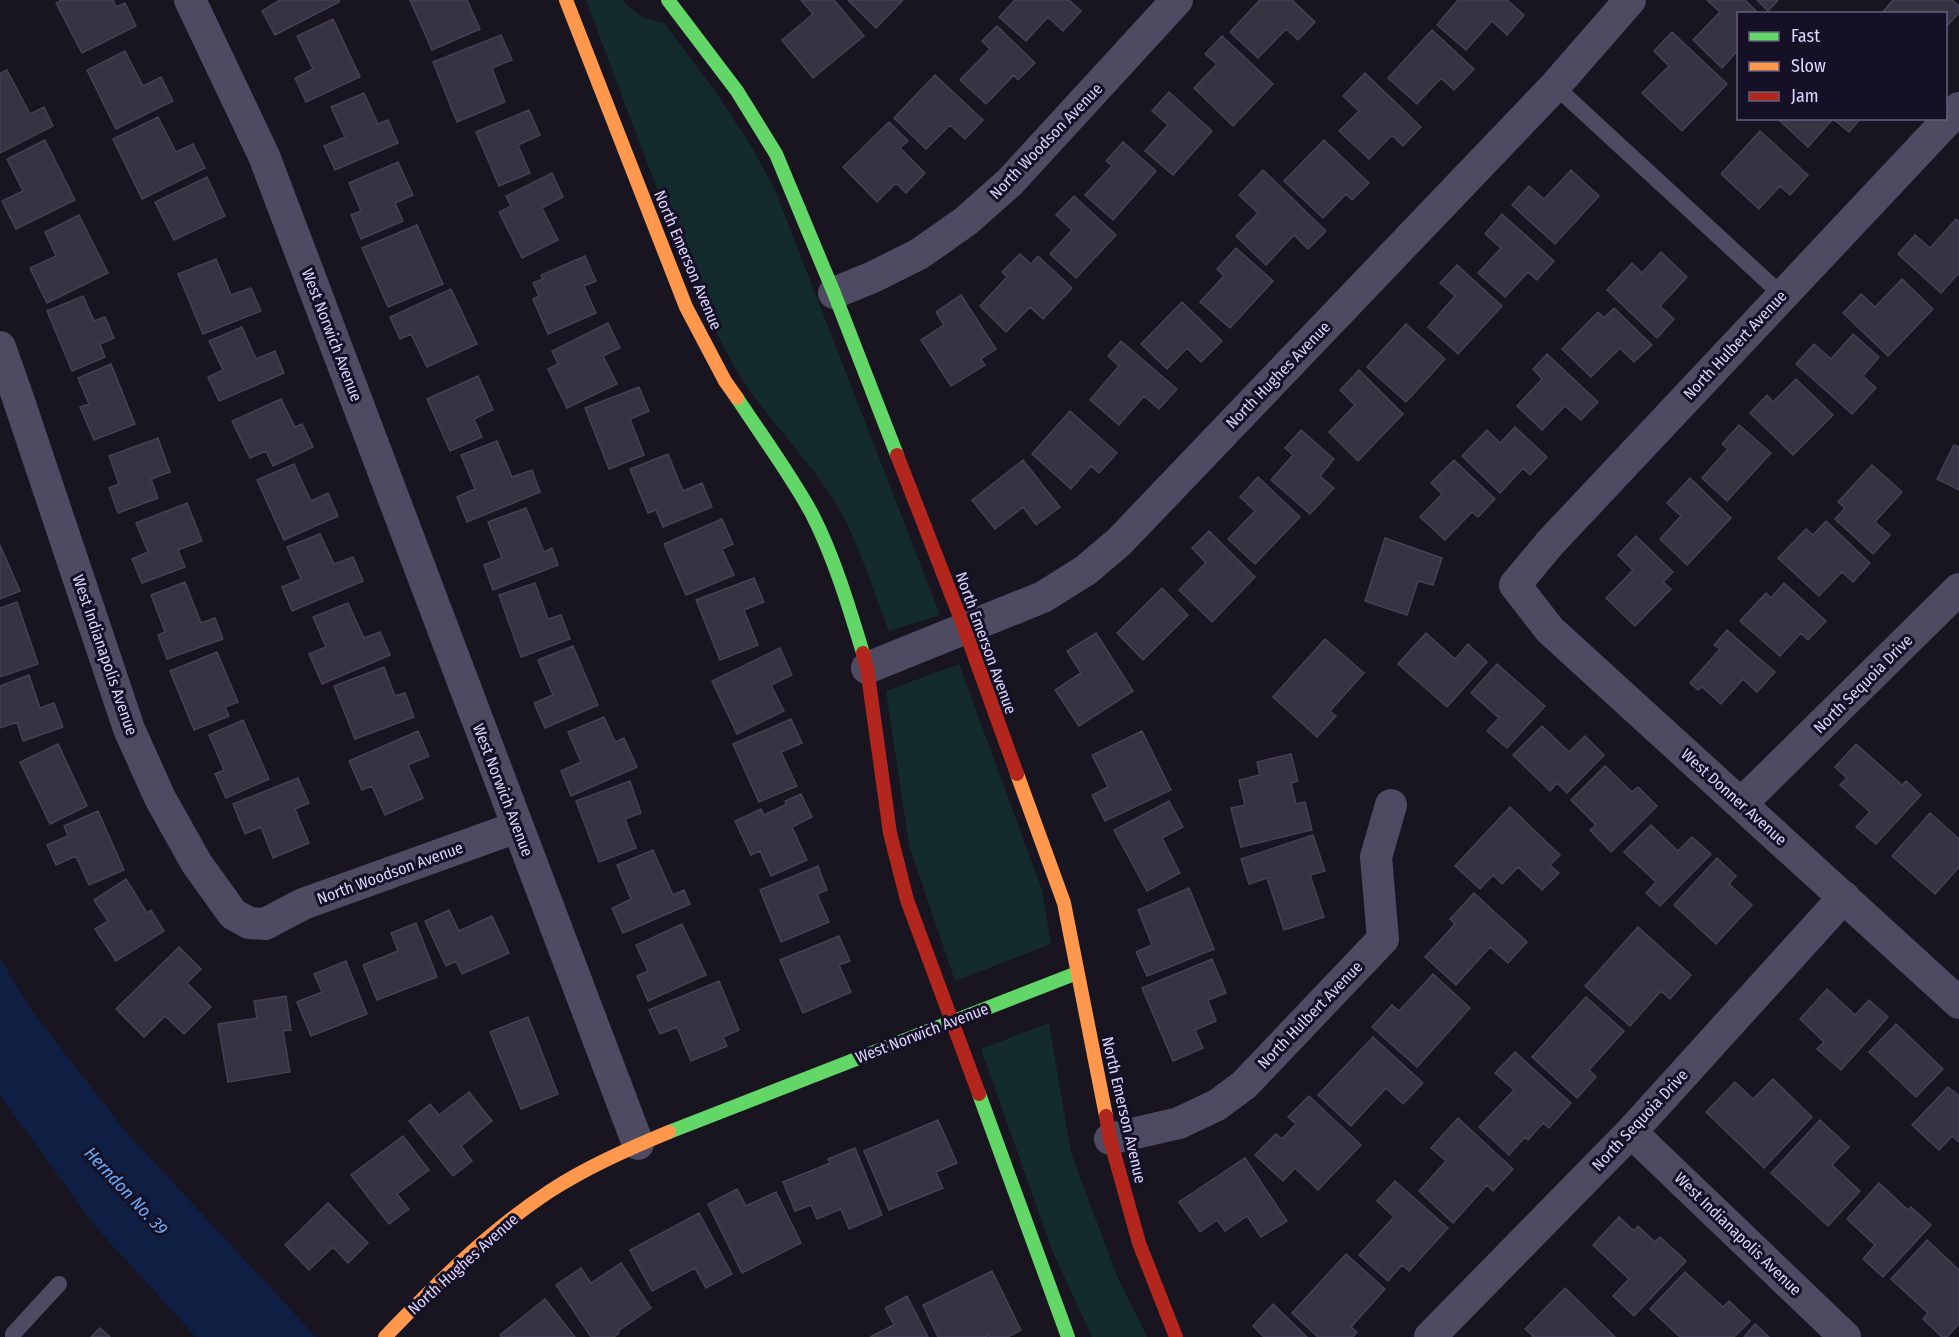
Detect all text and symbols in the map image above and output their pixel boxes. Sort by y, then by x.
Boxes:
legend [1737,12,1947,120]
text: Fast [1791,25,1820,47]
text: Slow [1791,55,1826,77]
street label: North Woodson Avenue [986,79,1106,203]
text: Jam [1791,85,1819,107]
street label: North Emerson Avenue [650,187,726,333]
street label: West Norwich Avenue [298,266,366,404]
street label: North Hulbert Avenue [1679,286,1791,404]
street label: North Hughes Avenue [1222,317,1334,433]
street label: North Emerson Avenue [951,569,1021,717]
street label: West Indianapolis Avenue [69,572,141,738]
street label: North Sequoia Drive [1810,631,1916,737]
street label: West Norwich Avenue [469,721,537,859]
street label: West Donner Avenue [1677,745,1791,849]
street label: North Woodson Avenue [314,838,466,908]
street label: North Hulbert Avenue [1254,957,1366,1073]
street label: West Norwich Avenue [853,999,991,1067]
street label: North Emerson Avenue [1098,1035,1150,1185]
street label: North Sequoia Drive [1588,1065,1692,1175]
water label: Herndon No. 39 [80,1142,173,1240]
street label: West Indianapolis Avenue [1671,1169,1805,1300]
street label: North Hughes Avenue [404,1209,522,1318]

